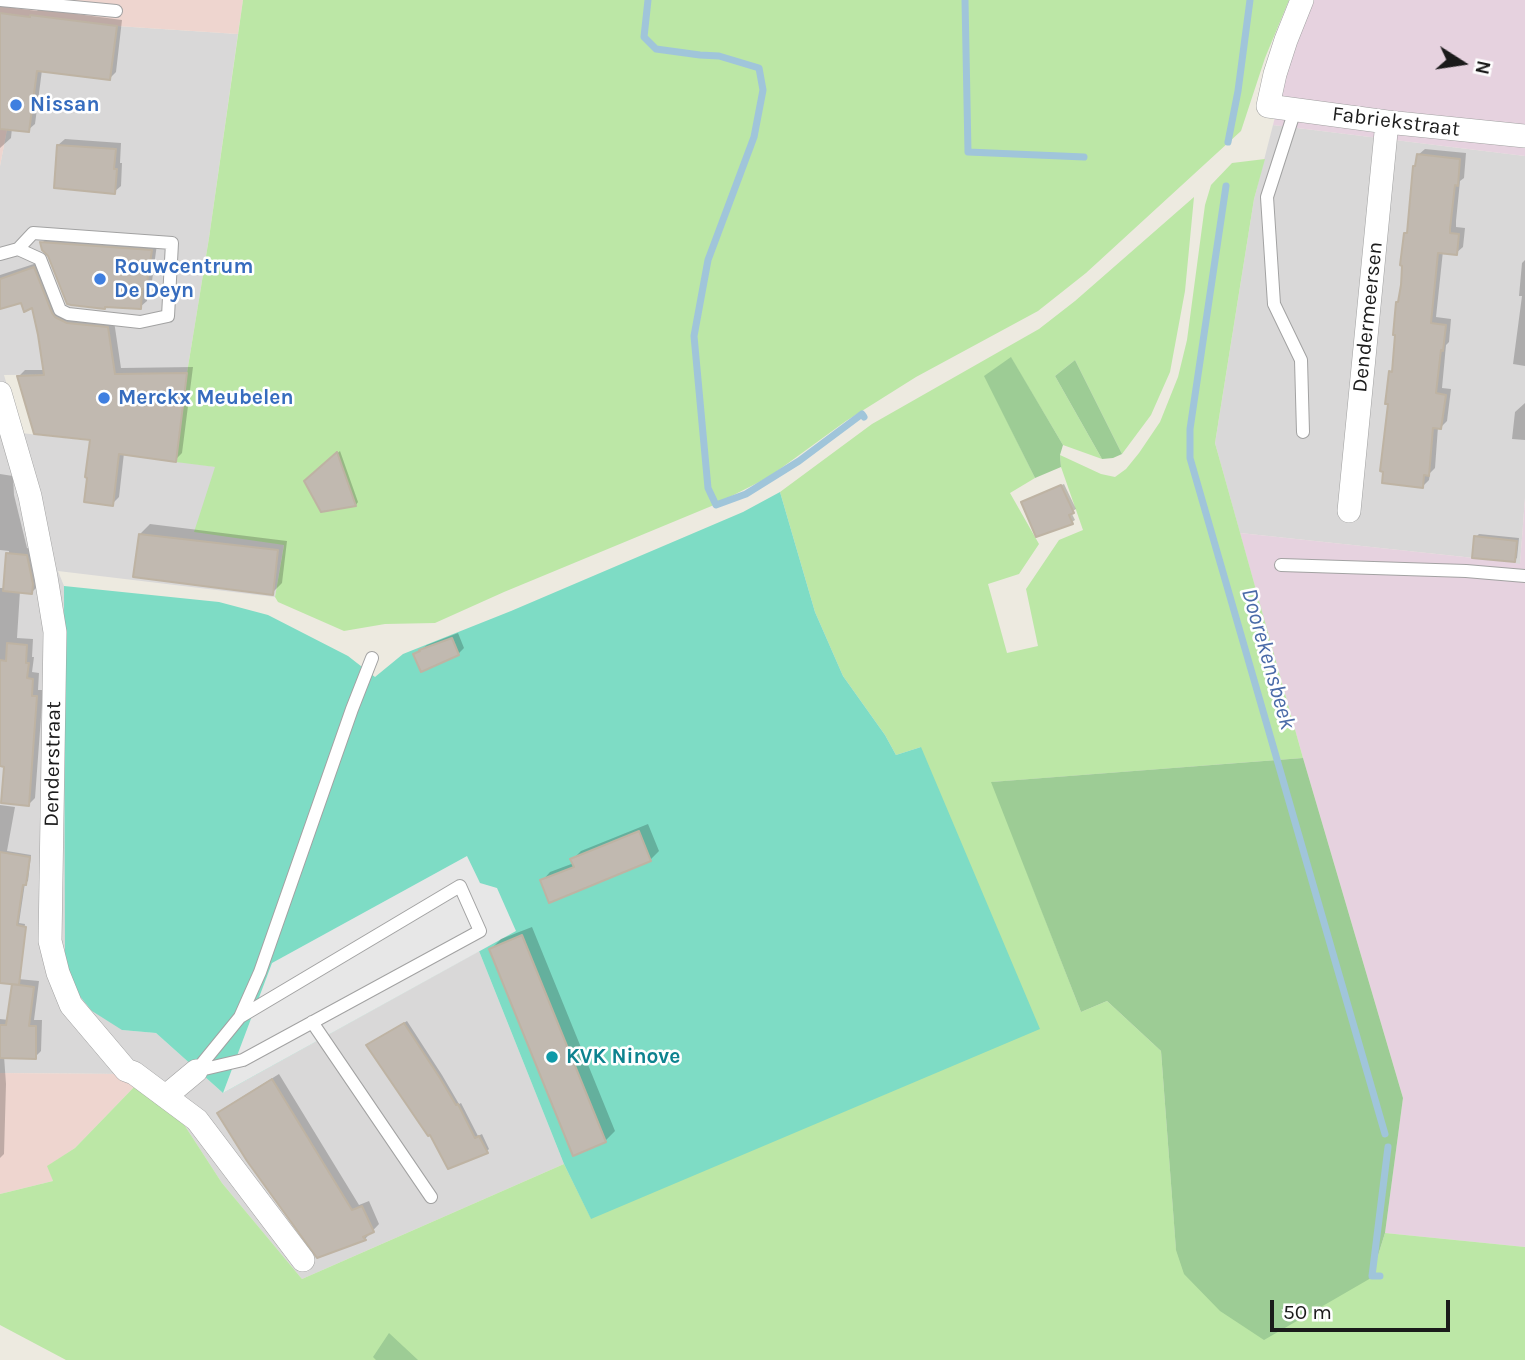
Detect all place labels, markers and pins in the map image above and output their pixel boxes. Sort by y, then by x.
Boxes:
place label: Nissan [30,92,99,118]
marker: Nissan [8,97,24,113]
place label: Rouwcentrum De Deyn [114,254,253,304]
marker: Rouwcentrum De Deyn [92,271,108,287]
place label: Merckx Meubelen [118,385,294,411]
marker: Merckx Meubelen [96,390,112,406]
place label: KVK Ninove [566,1044,680,1070]
marker: KVK Ninove [544,1049,560,1065]

